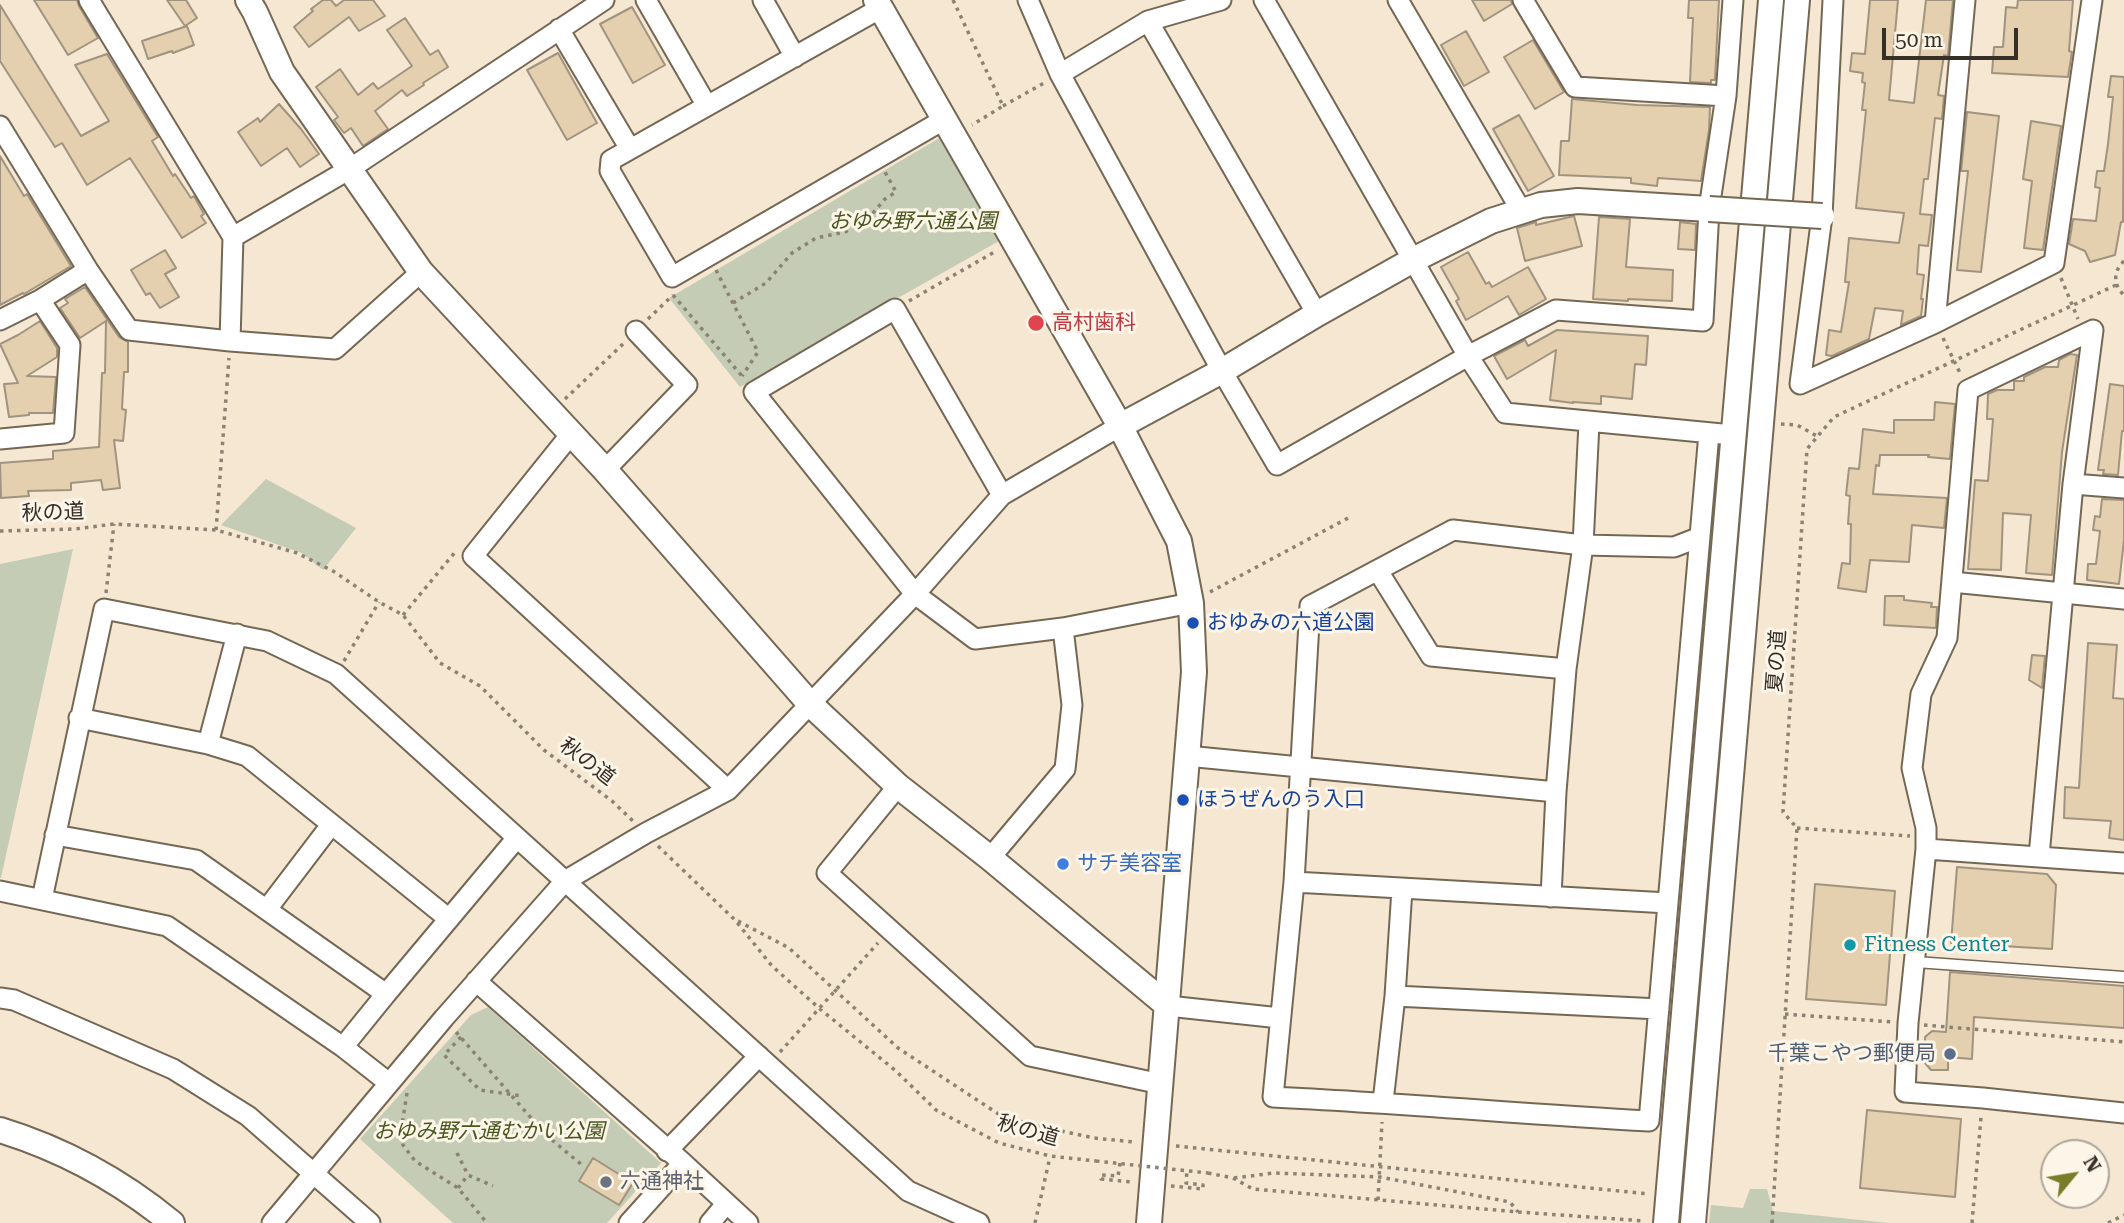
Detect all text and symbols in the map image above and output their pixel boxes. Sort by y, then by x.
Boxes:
scale bar [1886,14,2022,58]
text: 50 m [1895,28,1943,52]
park label: おゆみ野六通公園 [829,209,997,235]
place label: 高村歯科 [1052,310,1136,336]
marker: 高村歯科 [1026,313,1046,333]
street label: 秋の道 [21,499,85,527]
place label: おゆみの六道公園 [1207,610,1375,636]
marker: おゆみの六道公園 [1185,615,1201,631]
street label: 夏の道 [1762,629,1792,693]
street label: 秋の道 [554,733,620,791]
place label: ほうぜんのう入口 [1197,787,1365,813]
marker: ほうぜんのう入口 [1175,792,1191,808]
place label: サチ美容室 [1077,851,1182,877]
marker: サチ美容室 [1055,856,1071,872]
place label: Fitness Center [1864,932,2009,958]
marker: Fitness Center [1842,937,1858,953]
place label: 千葉こやつ郵便局 [1768,1041,1936,1067]
marker: 千葉こやつ郵便局 [1942,1046,1958,1062]
street label: 秋の道 [994,1110,1062,1152]
park label: おゆみ野六通むかい公園 [374,1119,604,1145]
north arrow [2040,1139,2110,1209]
text: N [2078,1152,2106,1176]
place label: 六通神社 [620,1169,704,1195]
marker: 六通神社 [598,1174,614,1190]

